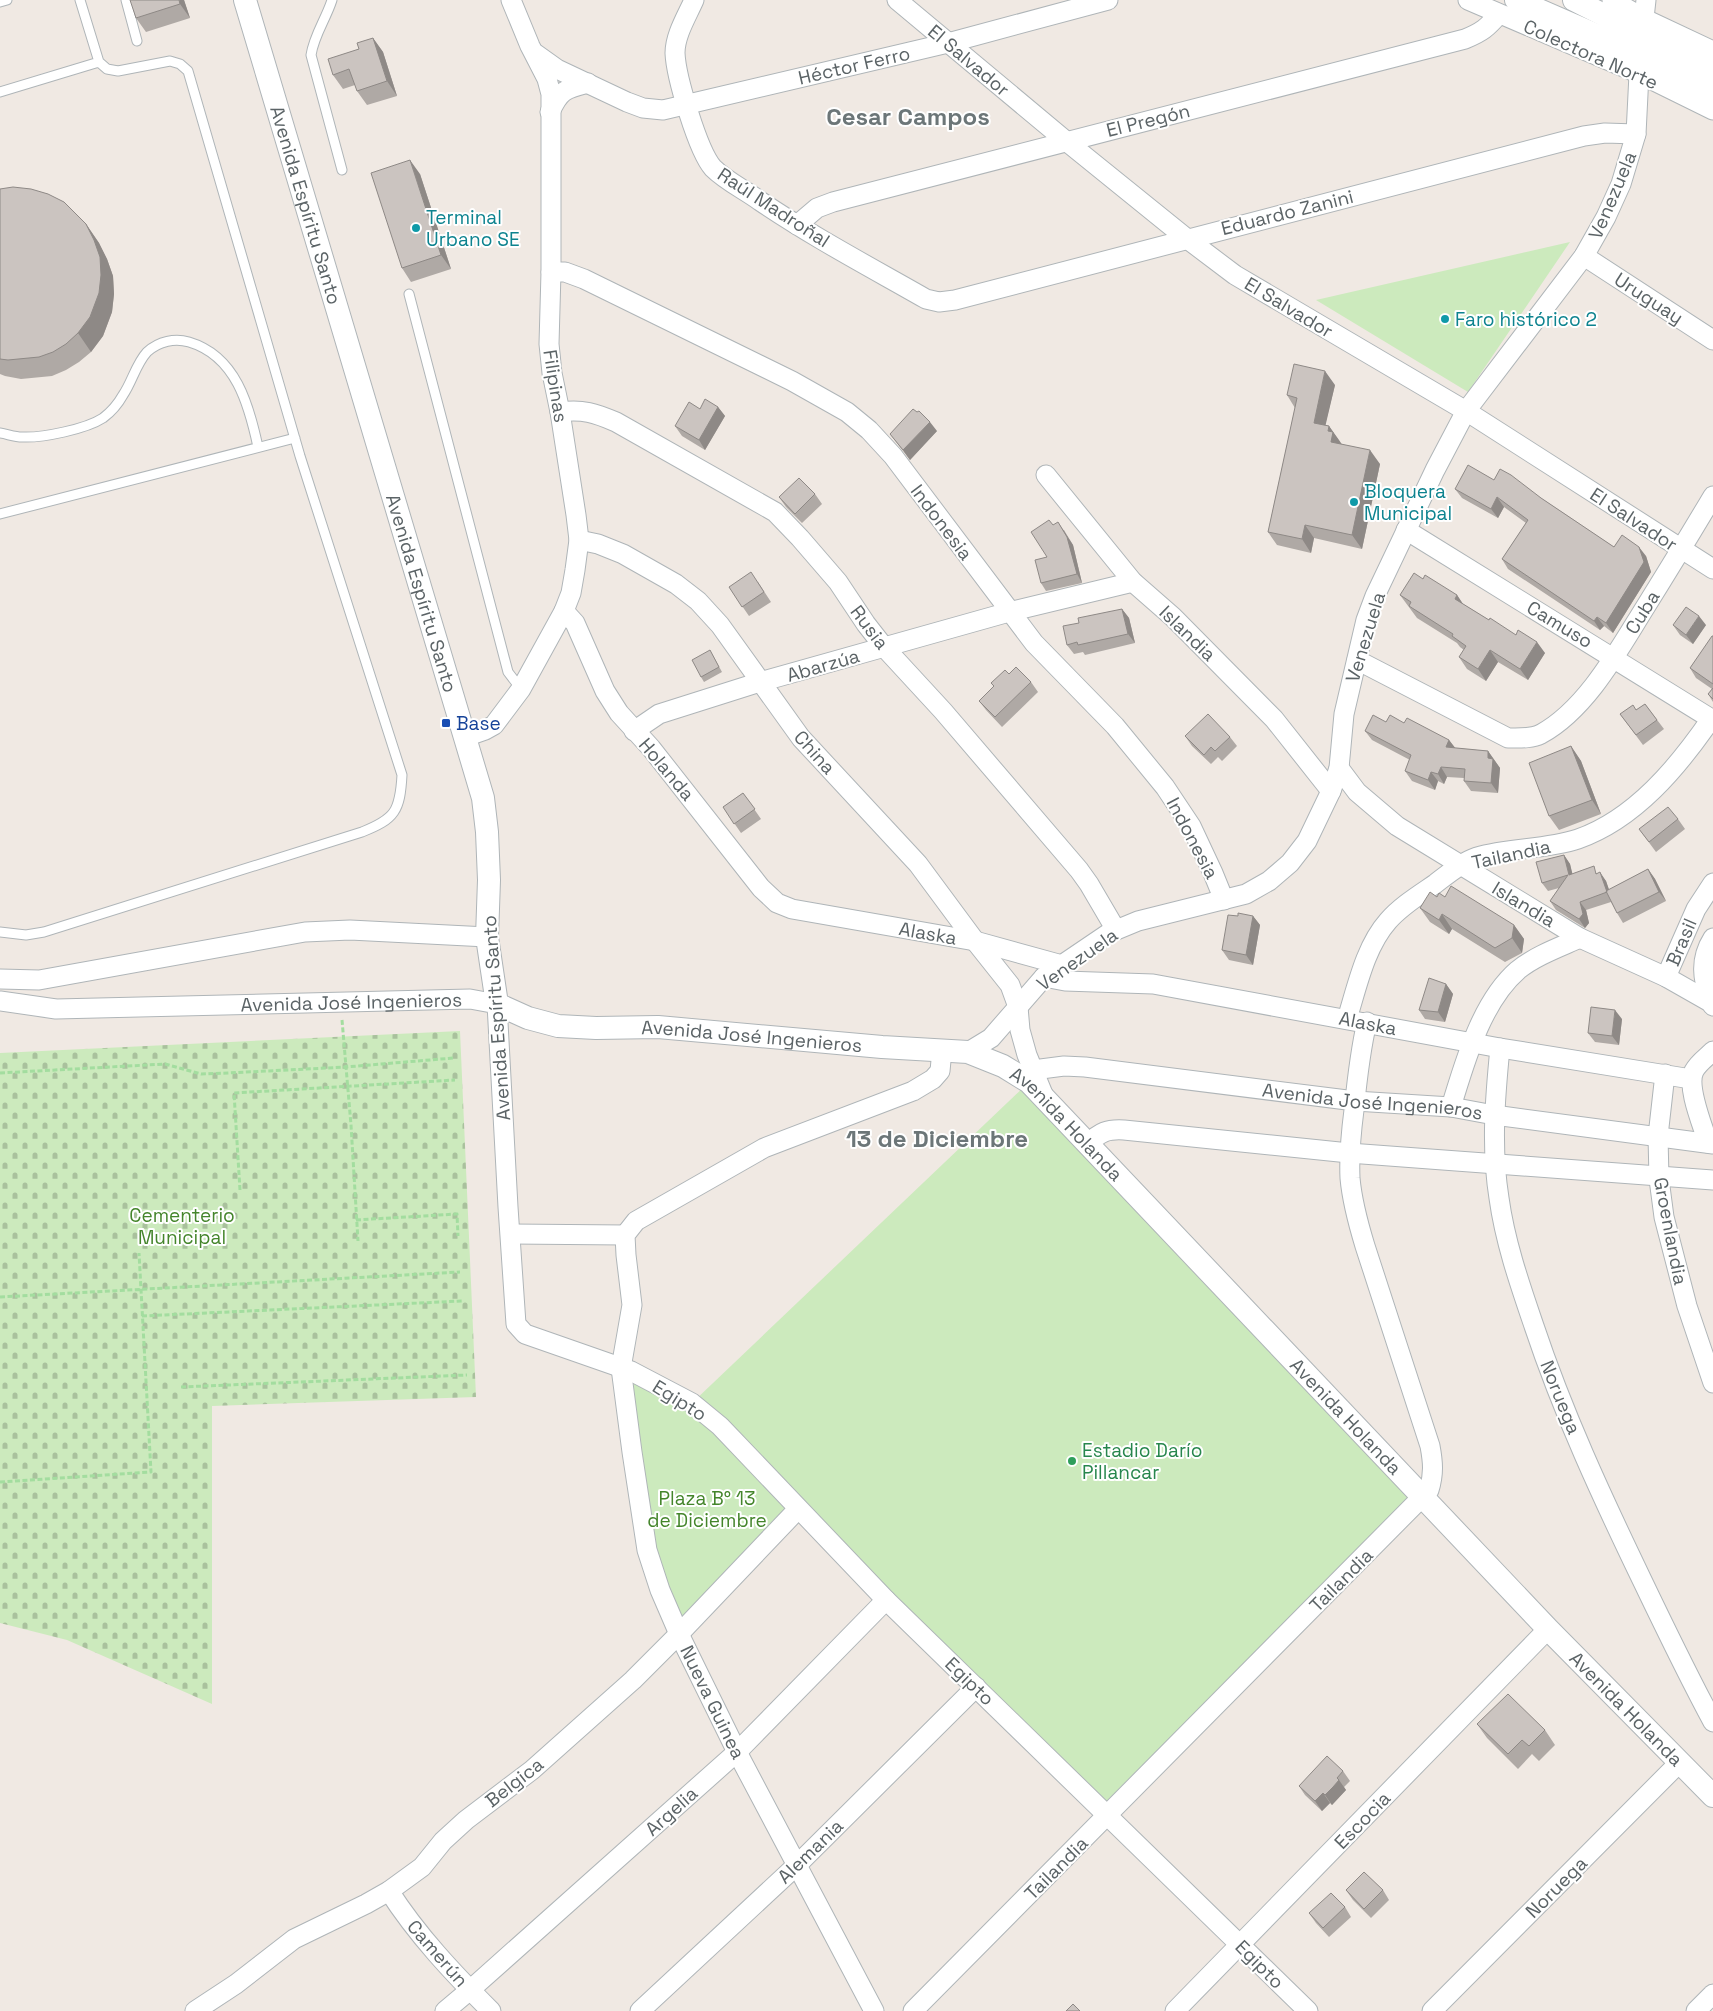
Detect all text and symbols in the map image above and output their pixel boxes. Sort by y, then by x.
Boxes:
street label: Colectora Norte [1520,14,1662,95]
street label: El Salvador [923,19,1015,102]
street label: Héctor Ferro [796,40,912,90]
street label: El Pregón [1104,98,1193,143]
district label: Cesar Campos [826,101,990,132]
street label: Avenida Espíritu Santo [264,103,347,307]
street label: Venezuela [1583,147,1642,243]
street label: Raúl Madroñal [713,162,835,253]
street label: Eduardo Zanini [1218,184,1356,241]
place label: Terminal Urbano SE [426,205,520,252]
marker: Terminal Urbano SE [410,222,422,234]
street label: Uruguay [1609,267,1688,330]
street label: El Salvador [1240,271,1338,344]
place label: Faro histórico 2 [1455,307,1597,332]
marker: Faro histórico 2 [1439,313,1451,325]
street label: Filipinas [537,348,574,424]
street label: Indonesia [905,479,978,565]
place label: Bloquera Municipal [1364,479,1452,526]
street label: El Salvador [1585,482,1682,557]
street label: Avenida Espíritu Santo [380,491,463,696]
marker: Bloquera Municipal [1348,496,1360,508]
street label: Cuba [1619,586,1666,639]
street label: Venezuela [1340,589,1391,685]
street label: Camuso [1522,595,1597,654]
street label: Rusia [845,600,894,655]
street label: Islandia [1154,600,1221,667]
street label: Abarzúa [784,643,863,688]
place label: Base [456,711,501,736]
marker: Base [440,717,452,729]
street label: China [788,725,841,780]
street label: Holanda [633,733,700,806]
street label: Indonesia [1161,793,1224,883]
street label: Tailandia [1469,834,1553,875]
street label: Islandia [1487,876,1560,933]
street label: Avenida Espíritu Santo [477,914,516,1122]
street label: Brasil [1660,914,1703,970]
street label: Alaska [897,916,959,951]
street label: Venezuela [1032,922,1123,996]
street label: Avenida José Ingenieros [240,987,462,1018]
street label: Alaska [1337,1006,1399,1041]
street label: Avenida José Ingenieros [641,1015,863,1058]
street label: Avenida Holanda [1005,1061,1128,1187]
street label: Avenida José Ingenieros [1261,1077,1485,1126]
district label: 13 de Diciembre [846,1123,1028,1154]
street label: Groenlandia [1648,1175,1693,1287]
park label: Cementerio Municipal [129,1203,235,1250]
street label: Avenida Holanda [1285,1353,1407,1480]
street label: Noruega [1534,1357,1587,1438]
street label: Egipto [648,1374,712,1427]
place label: Estadio Darío Pillancar [1082,1438,1202,1485]
marker: Estadio Darío Pillancar [1066,1455,1078,1467]
park label: Plaza B° 13 de Diciembre [647,1486,767,1533]
street label: Tailandia [1304,1543,1379,1618]
street label: Nueva Guinea [674,1641,751,1763]
street label: Avenida Holanda [1564,1646,1688,1772]
street label: Egipto [940,1652,1000,1711]
street label: Belgica [480,1752,549,1813]
street label: Argelia [640,1781,703,1842]
street label: Escocia [1329,1786,1396,1854]
street label: Alemania [772,1814,849,1889]
street label: Tailandia [1019,1831,1094,1906]
street label: Noruega [1520,1851,1593,1924]
street label: Camerún [402,1915,474,1992]
street label: Egipto [1230,1934,1290,1994]

